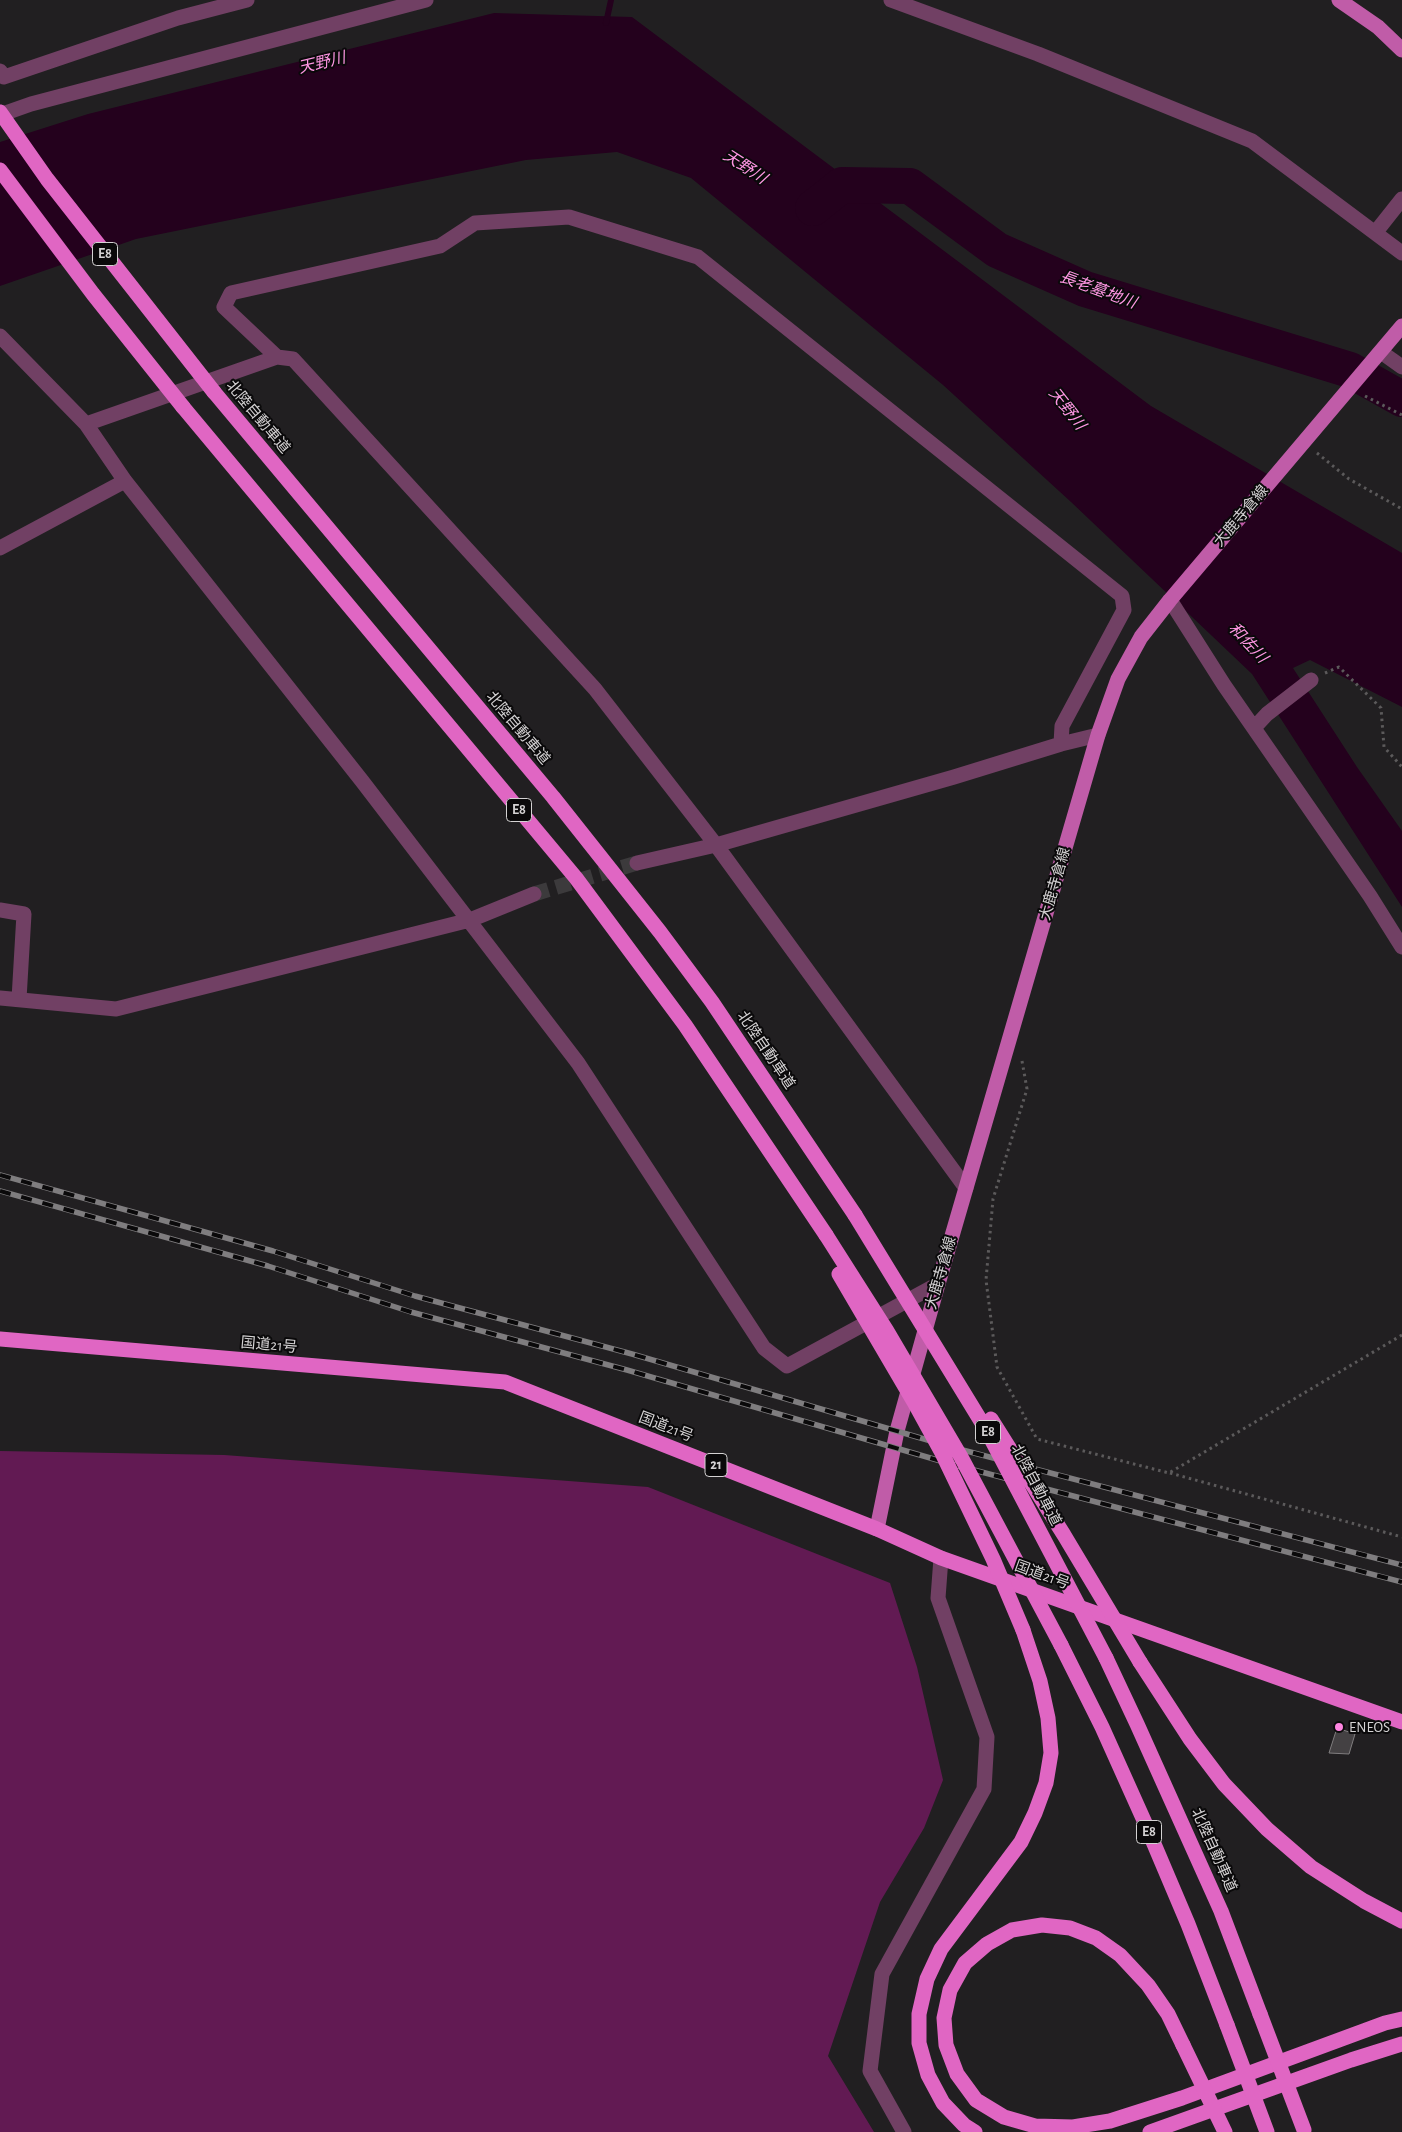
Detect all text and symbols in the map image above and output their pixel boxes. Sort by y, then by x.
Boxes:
water label: 天野川 [296,48,348,78]
water label: 天野川 [720,146,770,188]
road number: E8 [92,242,118,266]
water label: 長老墓地川 [1057,267,1139,313]
street label: 北陸自動車道 [222,377,294,457]
water label: 天野川 [1045,384,1089,434]
street label: 大鹿寺倉線 [1210,481,1272,551]
water label: 和佐川 [1225,619,1271,667]
street label: 北陸自動車道 [482,688,554,768]
road number: E8 [506,798,532,822]
street label: 大鹿寺倉線 [1036,845,1074,923]
street label: 北陸自動車道 [733,1008,799,1092]
street label: 大鹿寺倉線 [922,1234,960,1312]
street label: 国道21号 [240,1334,298,1356]
street label: 国道21号 [636,1408,696,1446]
road number: E8 [976,1420,1000,1444]
street label: 北陸自動車道 [1007,1441,1065,1529]
road number: 21 [705,1454,727,1476]
street label: 国道21号 [1012,1557,1072,1593]
place label: ENEOS [1349,1718,1390,1736]
marker: ENEOS [1333,1721,1345,1733]
street label: 北陸自動車道 [1187,1805,1241,1895]
road number: E8 [1136,1820,1162,1844]

